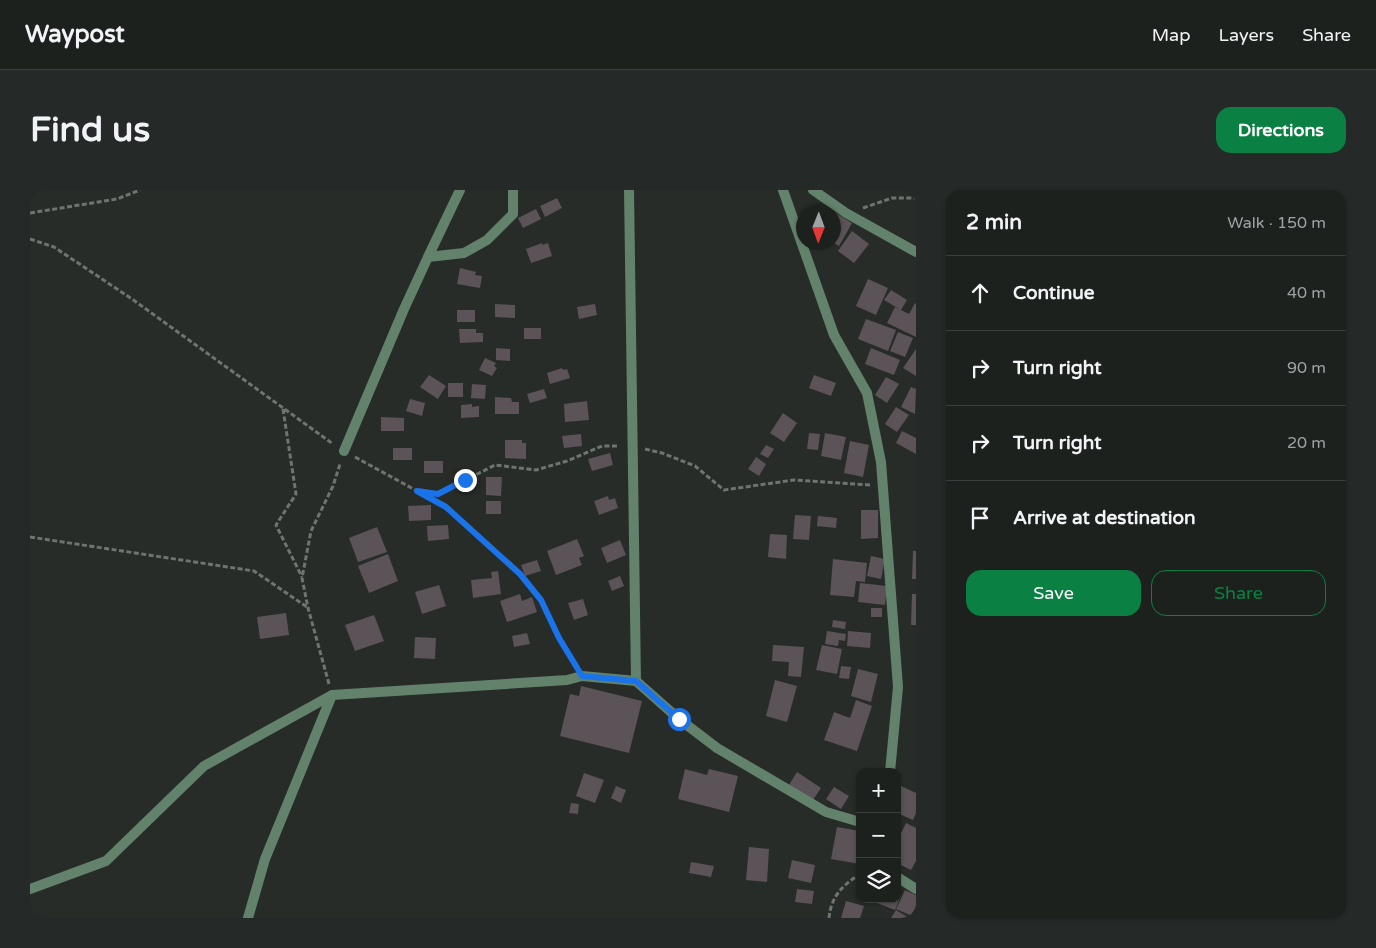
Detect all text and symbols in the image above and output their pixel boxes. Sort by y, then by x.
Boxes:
text: Waypost [25,20,125,49]
text: Map [1152,24,1191,46]
text: Layers [1219,24,1274,46]
text: Share [1302,24,1351,46]
button: Directions [1216,107,1346,153]
text: Find us [30,109,150,151]
north arrow [796,205,841,250]
text: 2 min [966,210,1022,235]
text: Walk · 150 m [1227,213,1326,233]
icon: ahead [966,279,994,307]
text: Continue [1013,282,1095,304]
text: 40 m [1287,283,1326,303]
icon: right [966,354,994,382]
text: Turn right [1013,357,1101,379]
text: 90 m [1287,358,1326,378]
icon: right [966,429,994,457]
text: Turn right [1013,432,1101,454]
text: 20 m [1287,433,1326,453]
route end [454,469,477,492]
icon: arrive [966,504,994,532]
text: Arrive at destination [1013,507,1196,529]
button: Save [966,570,1141,616]
button: Share [1151,570,1326,616]
route start [668,708,691,731]
map controls [856,768,901,903]
button: + [856,768,901,813]
button: − [856,813,901,858]
button: layers [856,858,901,903]

